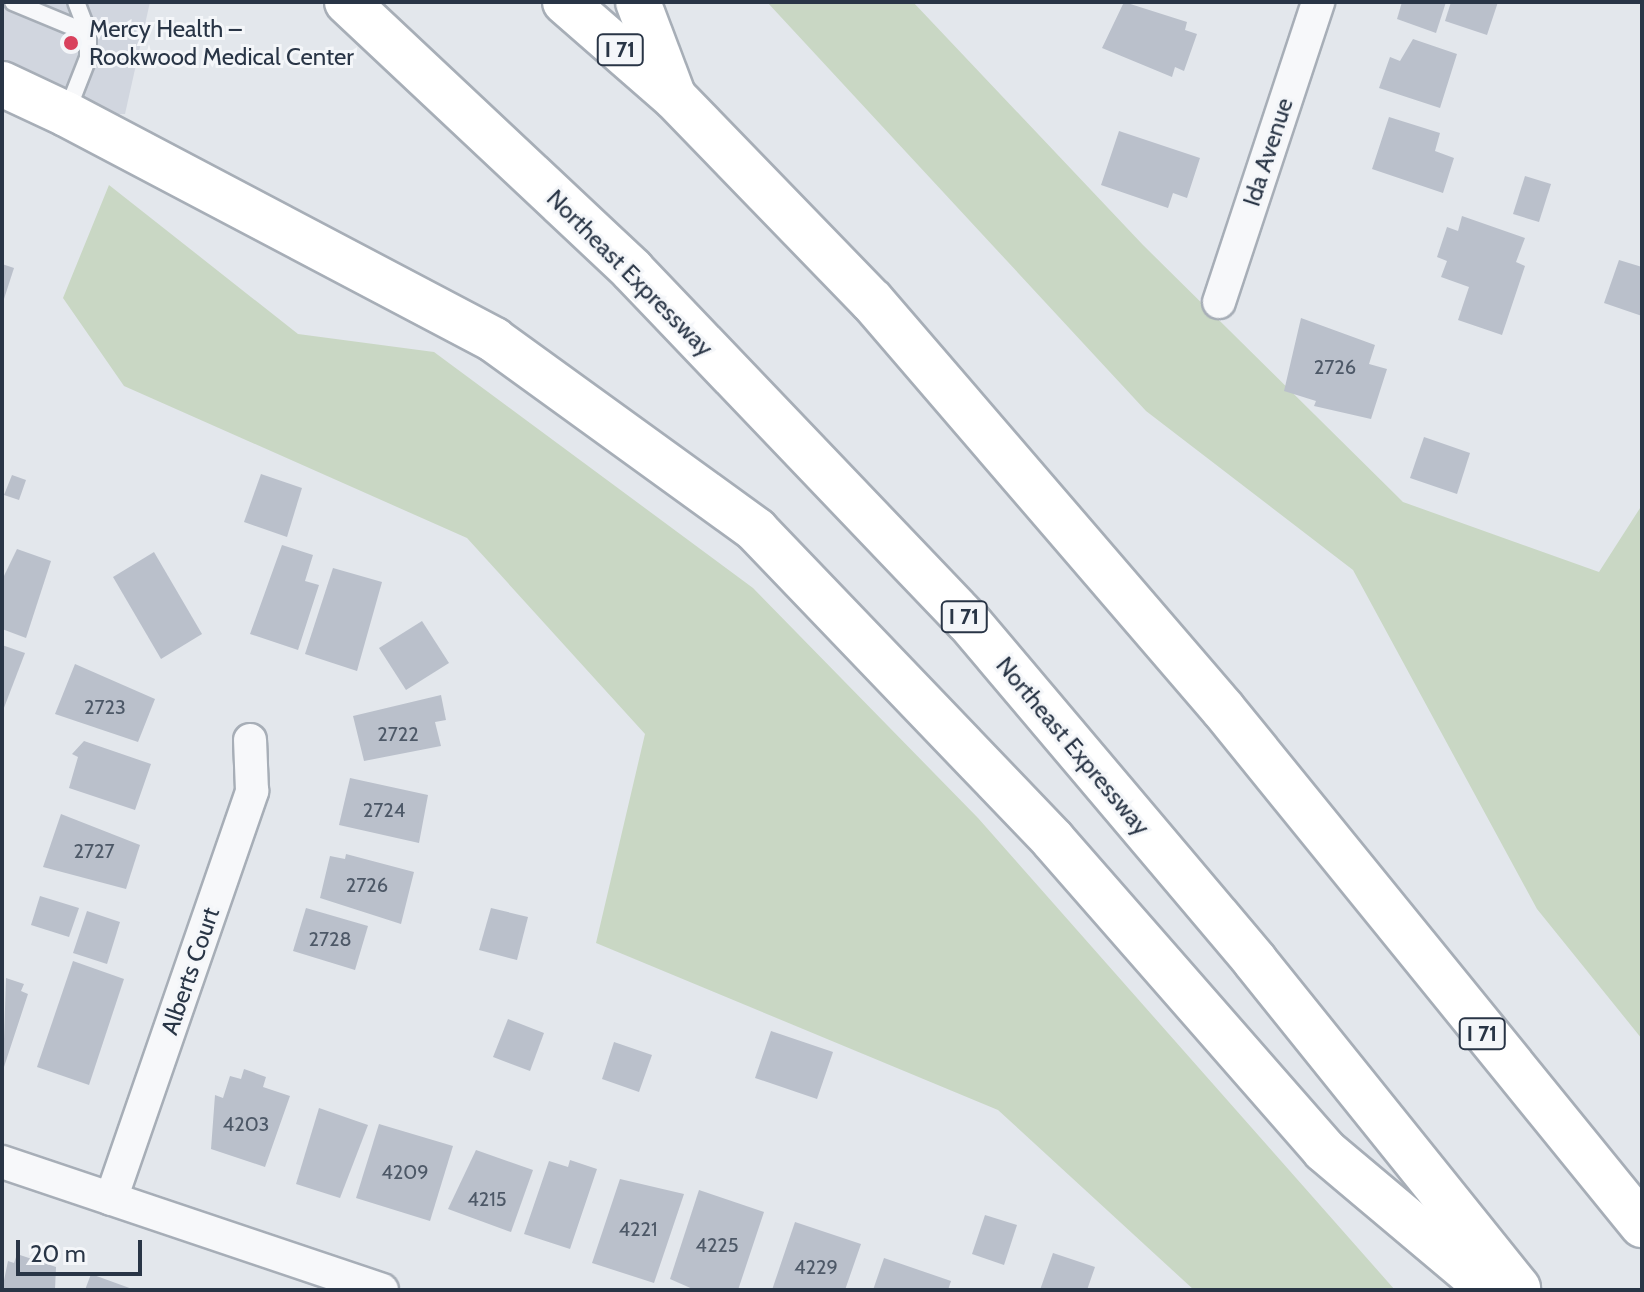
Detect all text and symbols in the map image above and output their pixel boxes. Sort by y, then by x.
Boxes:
place label: Mercy Health – Rookwood Medical Center [89,15,354,71]
marker: Mercy Health – Rookwood Medical Center [60,32,82,54]
road number: I 71 [596,32,644,68]
street label: Ida Avenue [1237,94,1299,210]
street label: Northeast Expressway [541,184,719,362]
house number: 2726 [1314,355,1356,379]
road number: I 71 [940,599,988,635]
street label: Northeast Expressway [990,651,1156,841]
house number: 2723 [84,695,126,719]
house number: 2722 [377,722,419,746]
house number: 2724 [363,798,405,822]
house number: 2727 [73,839,115,863]
house number: 2726 [346,873,388,897]
street label: Alberts Court [155,904,225,1038]
house number: 2728 [308,927,352,951]
road number: I 71 [1458,1016,1506,1052]
house number: 4203 [223,1112,269,1136]
house number: 4209 [381,1160,429,1184]
house number: 4215 [467,1187,507,1211]
house number: 4221 [618,1217,658,1241]
scale bar [20,1224,146,1274]
house number: 4225 [695,1233,739,1257]
text: 20 m [30,1239,86,1268]
house number: 4229 [794,1255,838,1279]

